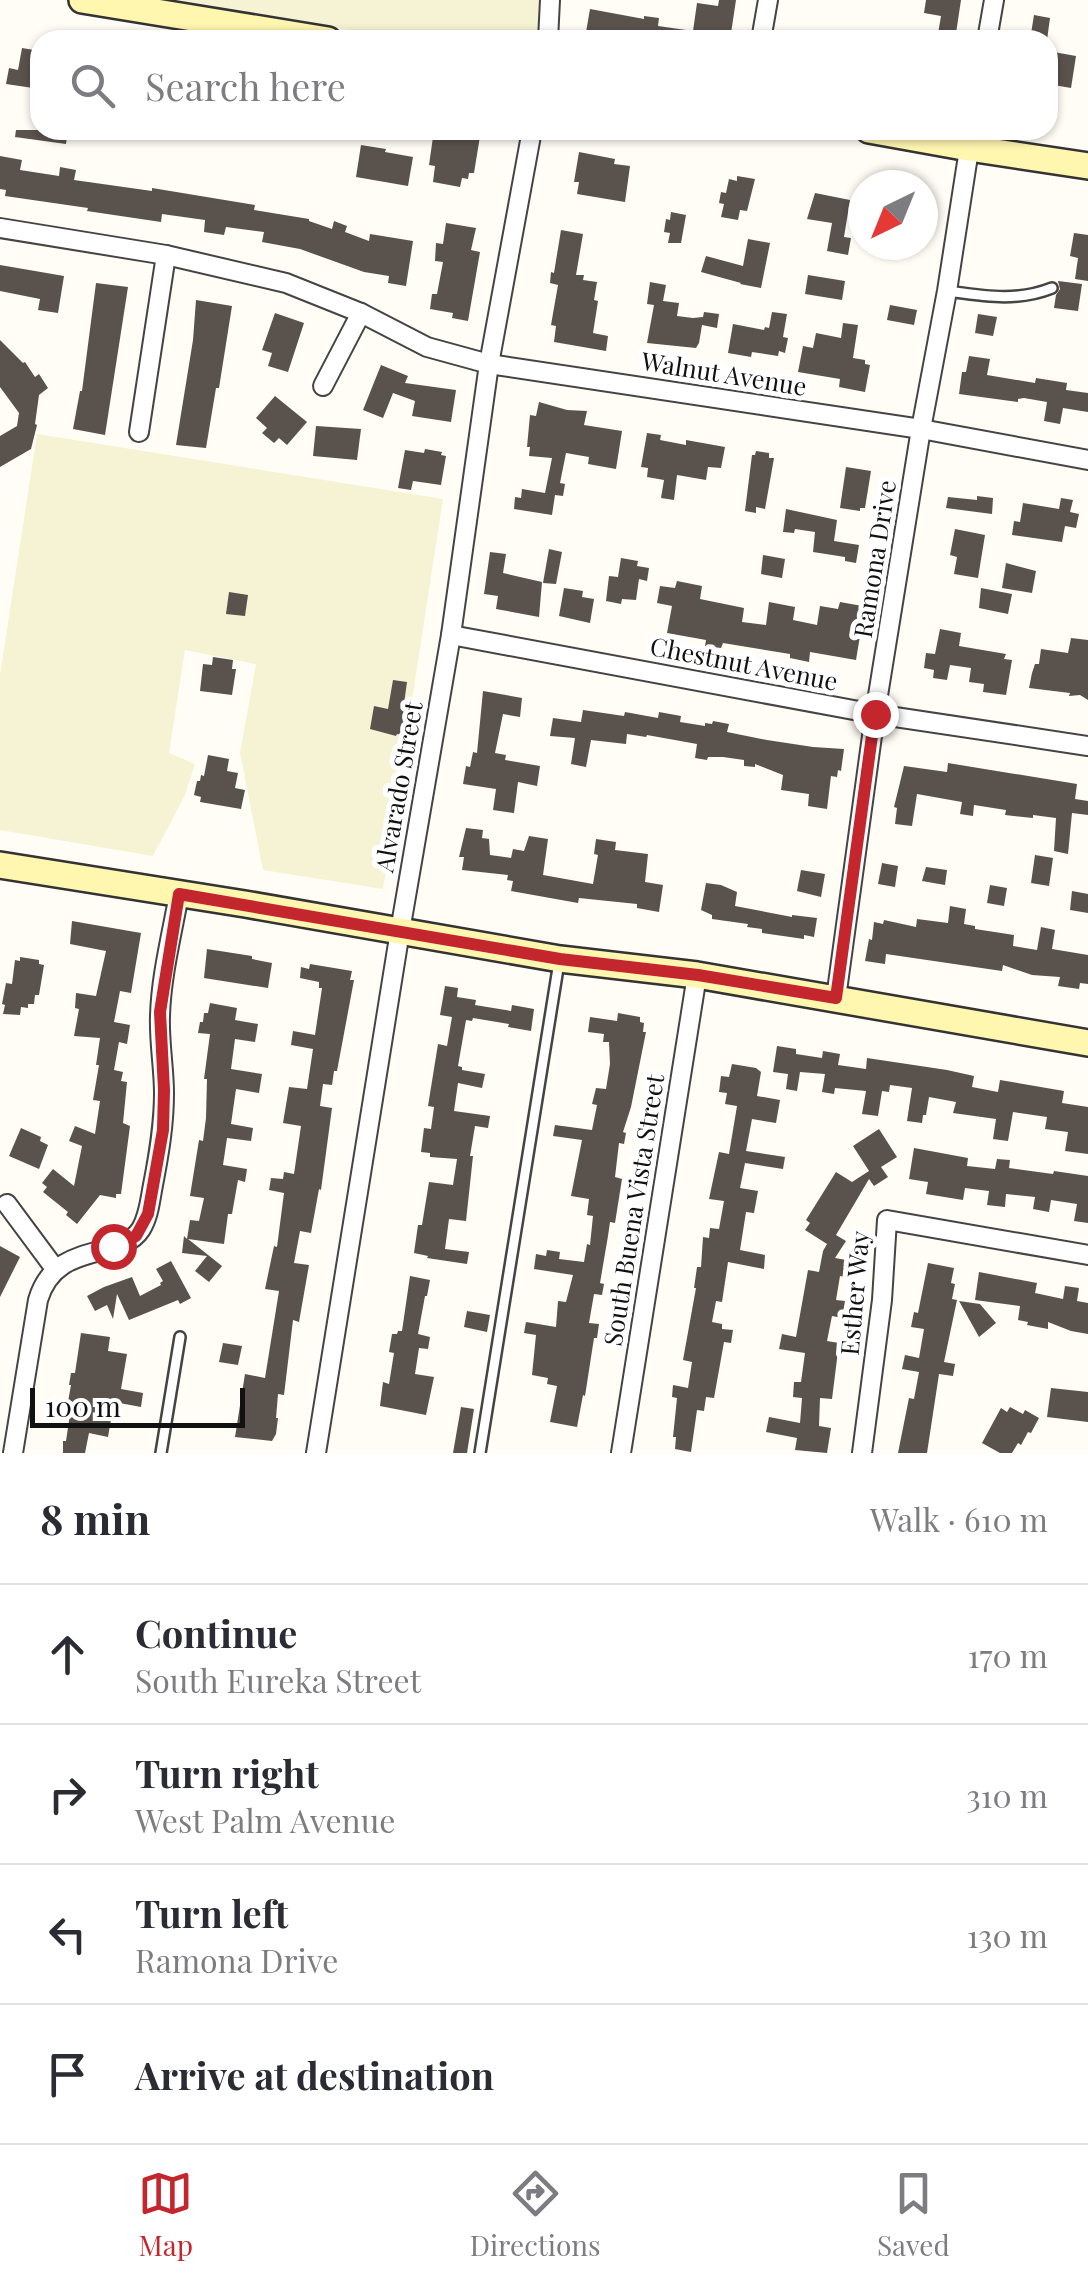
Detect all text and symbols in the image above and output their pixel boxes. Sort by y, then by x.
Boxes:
search box [30,30,1058,140]
icon: search [65,58,120,113]
text: Search here [145,60,346,111]
north arrow [848,170,938,260]
street label: Walnut Avenue [638,343,809,402]
street label: Ramona Drive [845,478,902,640]
street label: Chestnut Avenue [648,628,841,697]
route end [853,692,899,738]
street label: Alvarado Street [366,698,429,876]
street label: South Buena Vista Street [595,1070,670,1348]
route start [91,1224,137,1270]
street label: Esther Way [832,1229,875,1357]
scale bar [30,1383,245,1428]
text: 100 m [45,1387,121,1424]
text: 8 min [40,1490,150,1546]
text: Walk · 610 m [870,1497,1048,1540]
text: Continue [135,1607,297,1658]
icon: ahead [40,1627,95,1682]
text: 170 m [968,1633,1048,1676]
text: South Eureka Street [135,1658,421,1701]
text: Turn right [135,1747,319,1798]
icon: right [40,1767,95,1822]
text: 310 m [966,1773,1048,1816]
text: West Palm Avenue [135,1798,395,1841]
text: Turn left [135,1887,288,1938]
icon: left [40,1907,95,1962]
text: 130 m [967,1913,1048,1956]
text: Ramona Drive [135,1938,339,1981]
icon: arrive [40,2047,95,2102]
text: Arrive at destination [135,2049,494,2100]
tab: Map [138,2166,193,2263]
tab: Directions [470,2166,601,2263]
tab: Saved [877,2166,950,2263]

